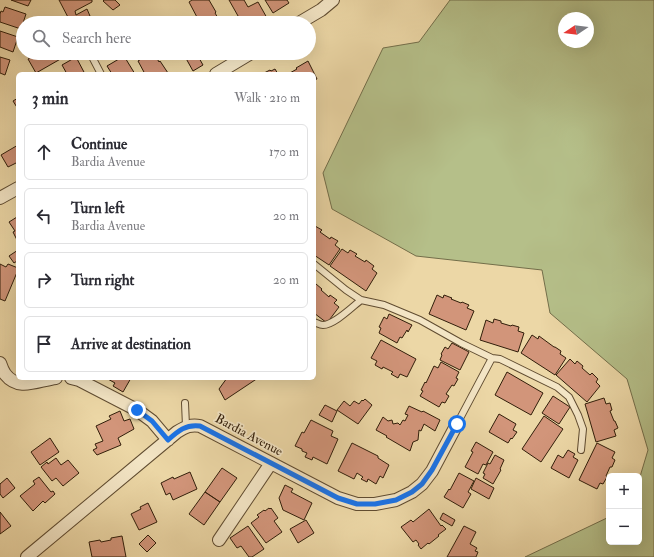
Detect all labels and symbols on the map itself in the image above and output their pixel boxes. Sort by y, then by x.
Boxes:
north arrow [558,12,594,48]
route end [128,401,146,419]
street label: Bardia Avenue [212,411,286,460]
route start [448,415,466,433]

